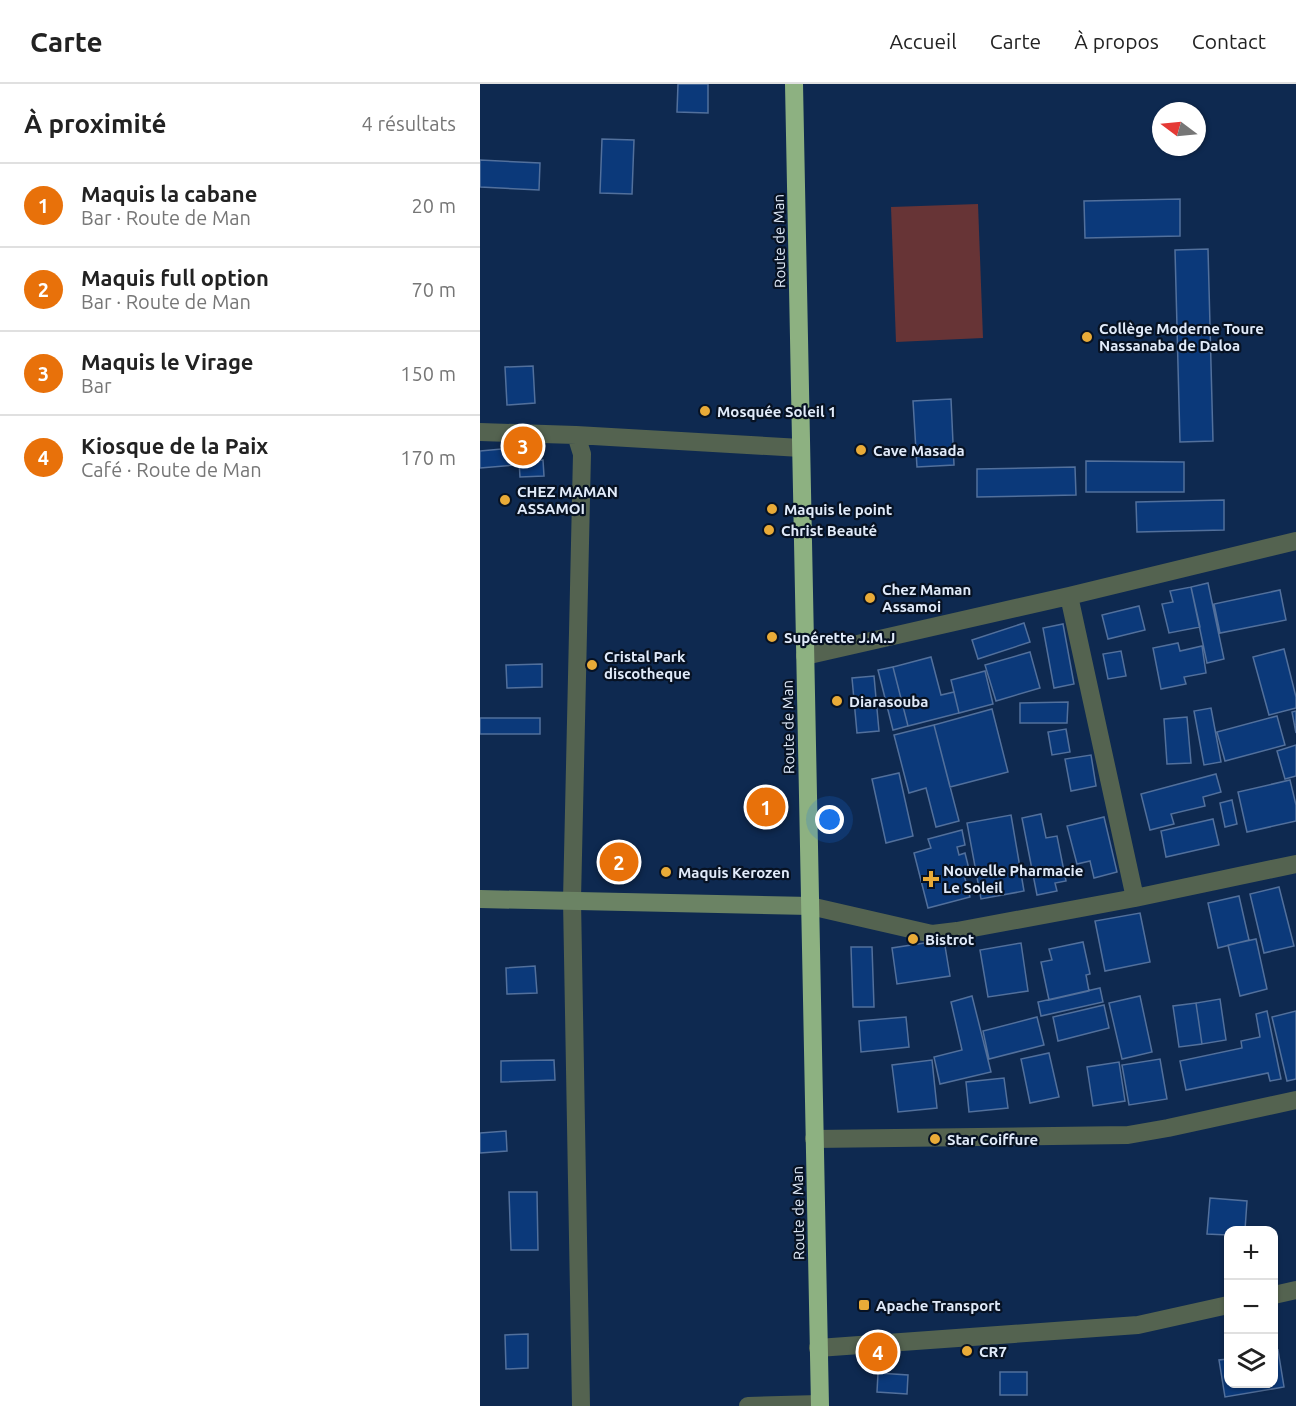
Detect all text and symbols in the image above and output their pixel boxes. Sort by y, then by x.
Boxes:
text: Carte [30,26,103,57]
text: Accueil [889,29,957,53]
text: Carte [990,29,1041,53]
text: À propos [1074,29,1159,53]
text: Contact [1192,29,1266,53]
north arrow [1152,102,1206,156]
text: À proximité [24,109,166,138]
text: 4 résultats [362,112,456,135]
text: Maquis la cabane [81,181,257,206]
text: 1 [38,194,49,217]
text: 20 m [412,194,456,217]
street label: Route de Man [770,194,788,288]
text: Bar · Route de Man [81,206,251,229]
text: Maquis full option [81,265,269,290]
text: 2 [38,278,49,301]
text: 70 m [412,278,456,301]
text: Bar · Route de Man [81,290,251,313]
place label: Collège Moderne Toure Nassanaba de Daloa [1099,320,1264,354]
marker: Collège Moderne Toure Nassanaba de Daloa [1080,330,1094,344]
text: Maquis le Virage [81,349,254,374]
text: 3 [38,362,49,385]
text: 150 m [400,362,456,385]
text: Bar [81,374,112,397]
place label: Mosquée Soleil 1 [717,403,837,420]
marker: Mosquée Soleil 1 [698,404,712,418]
pin: 3 [504,424,543,469]
text: Kiosque de la Paix [81,433,268,458]
place label: Cave Masada [873,442,965,459]
marker: Cave Masada [854,443,868,457]
text: 4 [38,446,49,469]
text: 170 m [400,446,456,469]
text: Café · Route de Man [81,458,262,481]
place label: CHEZ MAMAN ASSAMOI [517,483,618,517]
marker: CHEZ MAMAN ASSAMOI [498,493,512,507]
place label: Maquis le point [784,501,893,518]
marker: Maquis le point [765,502,779,516]
place label: Christ Beauté [781,522,877,539]
marker: Christ Beauté [762,523,776,537]
place label: Chez Maman Assamoi [882,581,971,615]
marker: Chez Maman Assamoi [863,591,877,605]
place label: Supérette J.M.J [784,629,895,646]
marker: Supérette J.M.J [765,630,779,644]
place label: Cristal Park discotheque [604,648,691,682]
marker: Cristal Park discotheque [585,658,599,672]
street label: Route de Man [779,680,797,774]
place label: Diarasouba [849,693,928,710]
marker: Diarasouba [830,694,844,708]
pin: 1 [746,784,786,830]
your location [815,805,844,834]
pin: 2 [600,840,638,884]
place label: Nouvelle Pharmacie Le Soleil [943,862,1083,896]
place label: Maquis Kerozen [678,864,790,881]
marker: Maquis Kerozen [659,865,673,879]
marker: Nouvelle Pharmacie Le Soleil [924,872,938,886]
place label: Bistrot [925,931,975,948]
marker: Bistrot [906,932,920,946]
place label: Star Coiffure [947,1131,1038,1148]
marker: Star Coiffure [928,1132,942,1146]
street label: Route de Man [789,1166,807,1260]
map controls [1224,1226,1278,1388]
button: + [1224,1226,1278,1280]
button: − [1224,1280,1278,1334]
place label: Apache Transport [876,1297,1001,1314]
marker: Apache Transport [857,1298,871,1312]
pin: 4 [858,1330,898,1374]
button: layers [1224,1334,1278,1388]
place label: CR7 [979,1343,1007,1360]
marker: CR7 [960,1344,974,1358]

